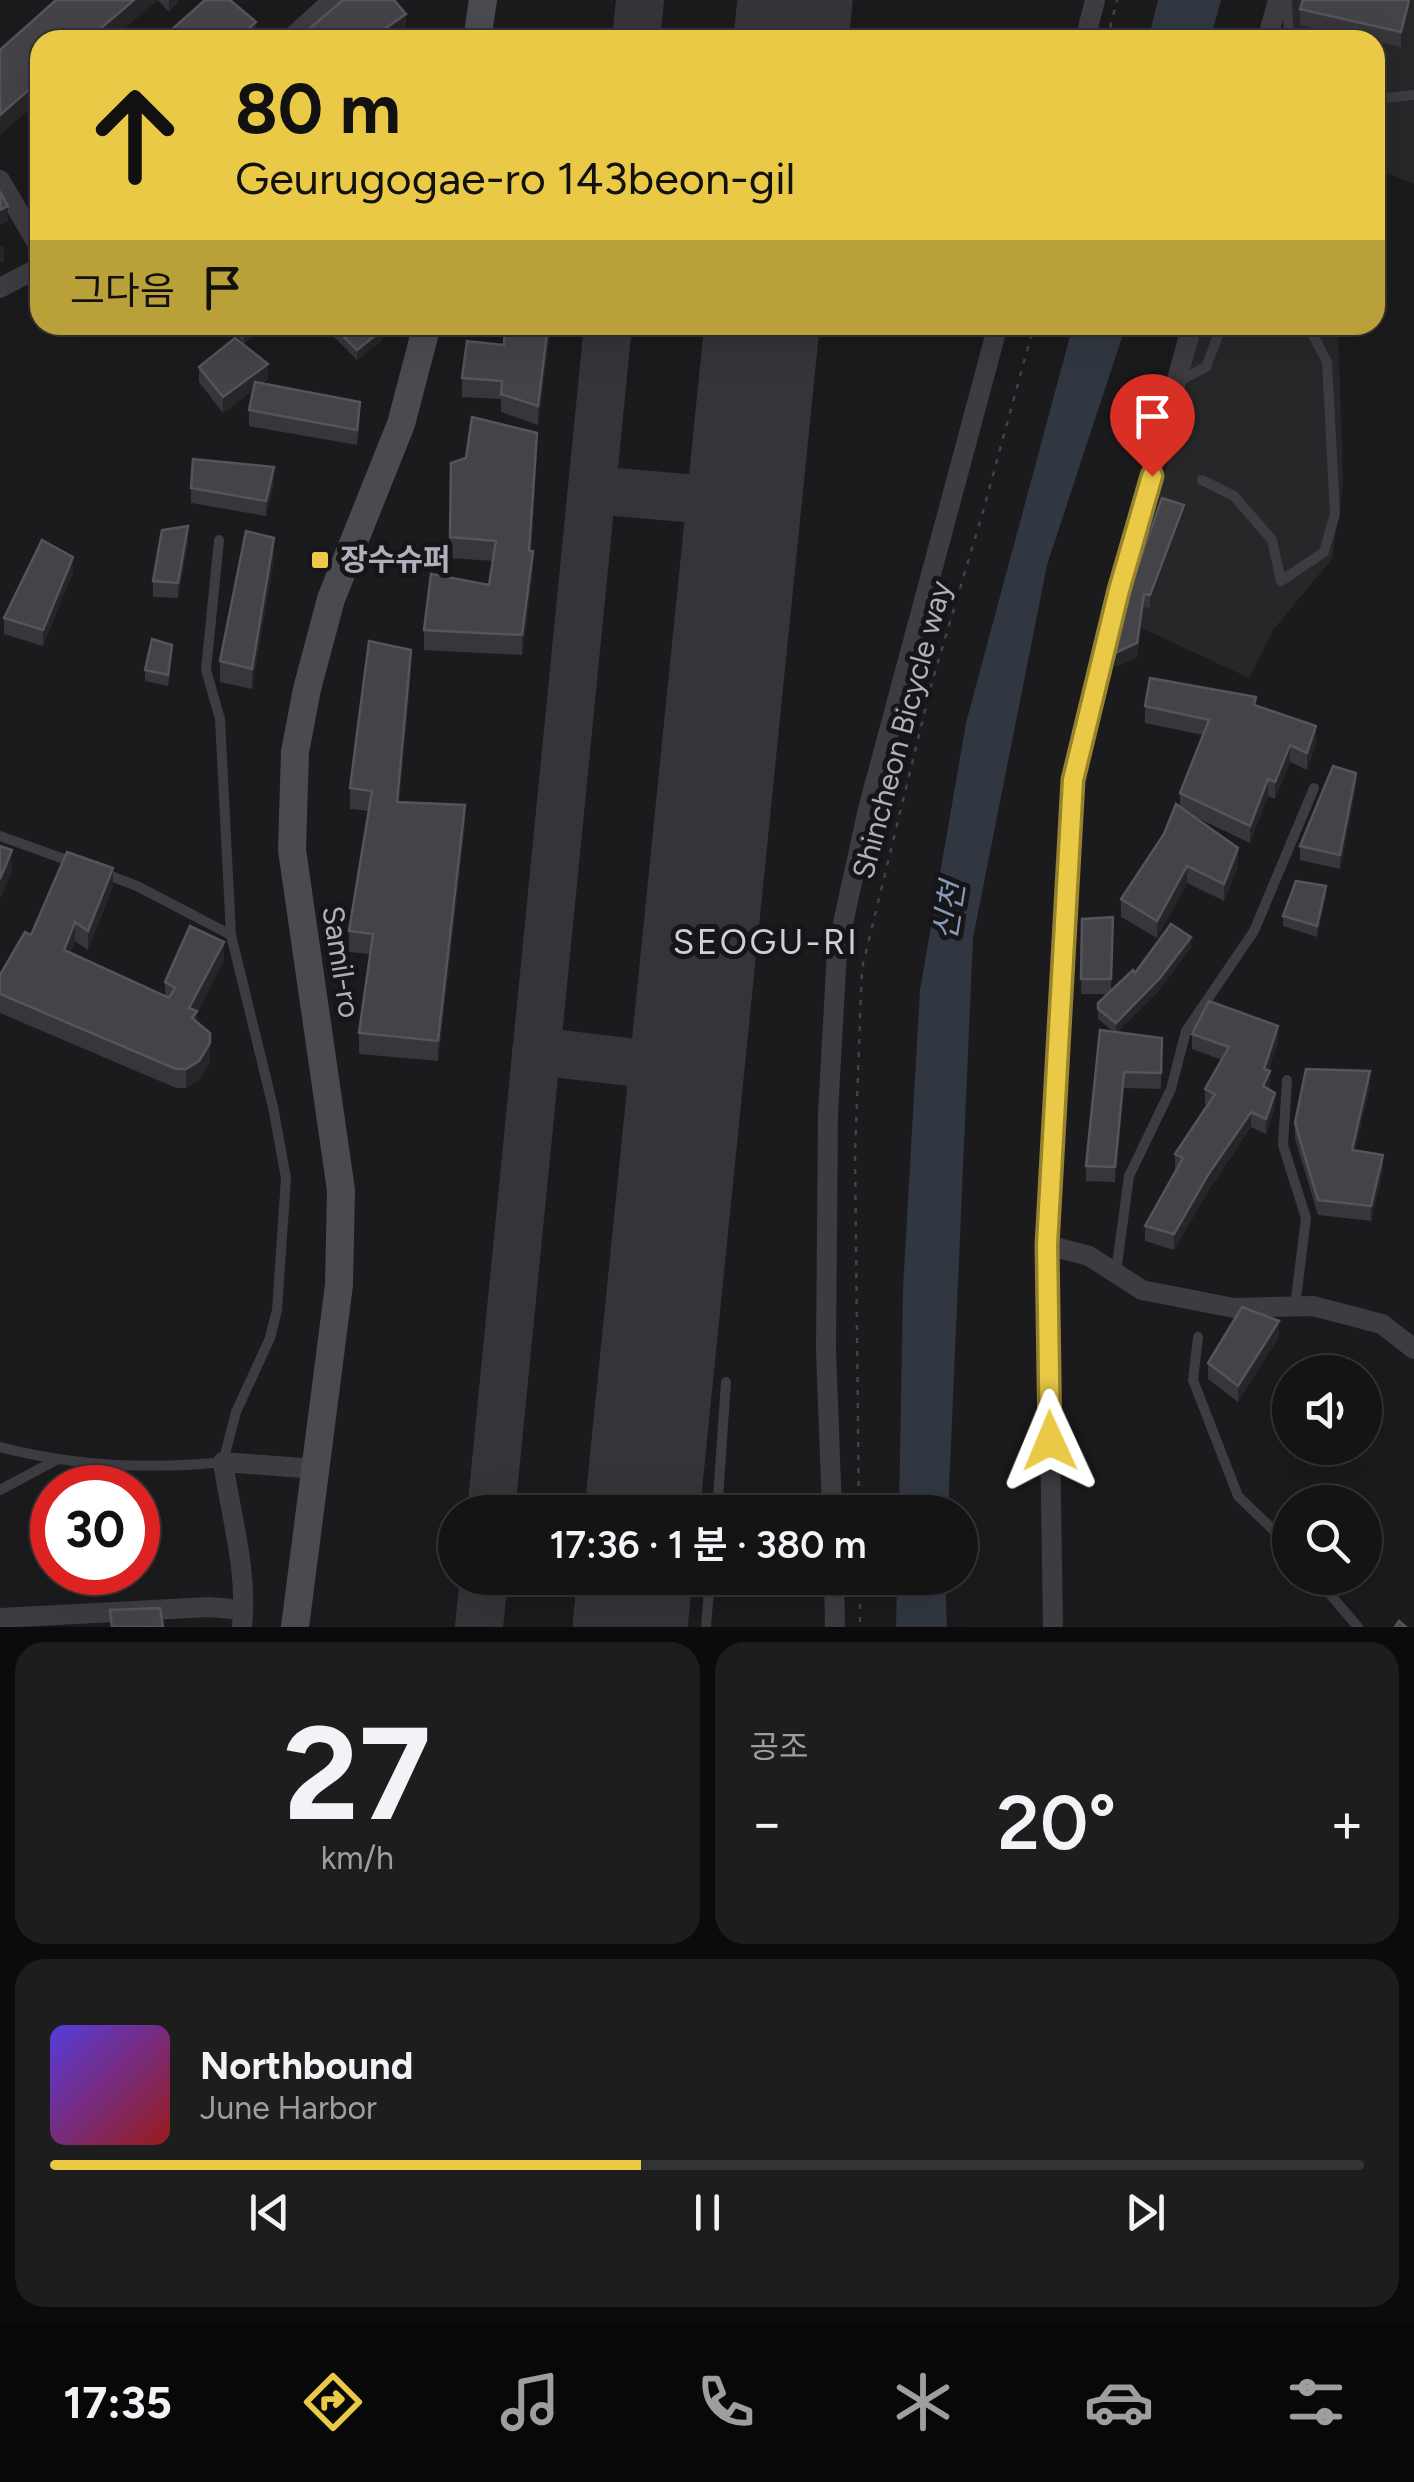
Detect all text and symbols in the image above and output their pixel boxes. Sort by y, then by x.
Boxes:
text: 80 m [235,66,401,151]
icon: ahead [70,70,200,200]
text: Geurugogae-ro 143beon-gil [235,151,796,205]
icon: arrive [195,260,250,315]
text: 그다음 [70,268,175,314]
pin [1110,374,1195,477]
icon: arrive [1125,389,1180,444]
place label: 장수슈퍼 [340,541,450,578]
marker: 장수슈퍼 [309,549,331,571]
street label: Shincheon Bicycle way [844,577,959,883]
water label: 신천 [926,875,973,943]
street label: Samil-ro [314,903,369,1021]
district label: SEOGU-RI [673,921,859,963]
map controls [1272,1355,1382,1595]
button: sound [1272,1355,1382,1465]
position arrow [998,1389,1102,1493]
speed limit sign: 30 [30,1465,160,1595]
button: search [1272,1485,1382,1595]
text: 17:36 · 1 분 · 380 m [549,1522,867,1568]
text: 27 [283,1696,431,1852]
text: 공조 [750,1728,808,1766]
text: 20° [997,1778,1116,1868]
text: − [750,1790,784,1856]
text: + [1330,1790,1364,1856]
text: km/h [321,1839,394,1877]
text: Northbound [200,2043,413,2089]
text: June Harbor [200,2089,377,2127]
icon: previous [242,2185,297,2240]
icon: pause [680,2185,735,2240]
icon: next [1118,2185,1173,2240]
icon: directions [298,2367,368,2437]
icon: music [495,2367,565,2437]
icon: phone [691,2367,761,2437]
icon: climate [888,2367,958,2437]
icon: car [1084,2367,1154,2437]
icon: filters [1281,2367,1351,2437]
text: 17:35 [63,2375,172,2429]

